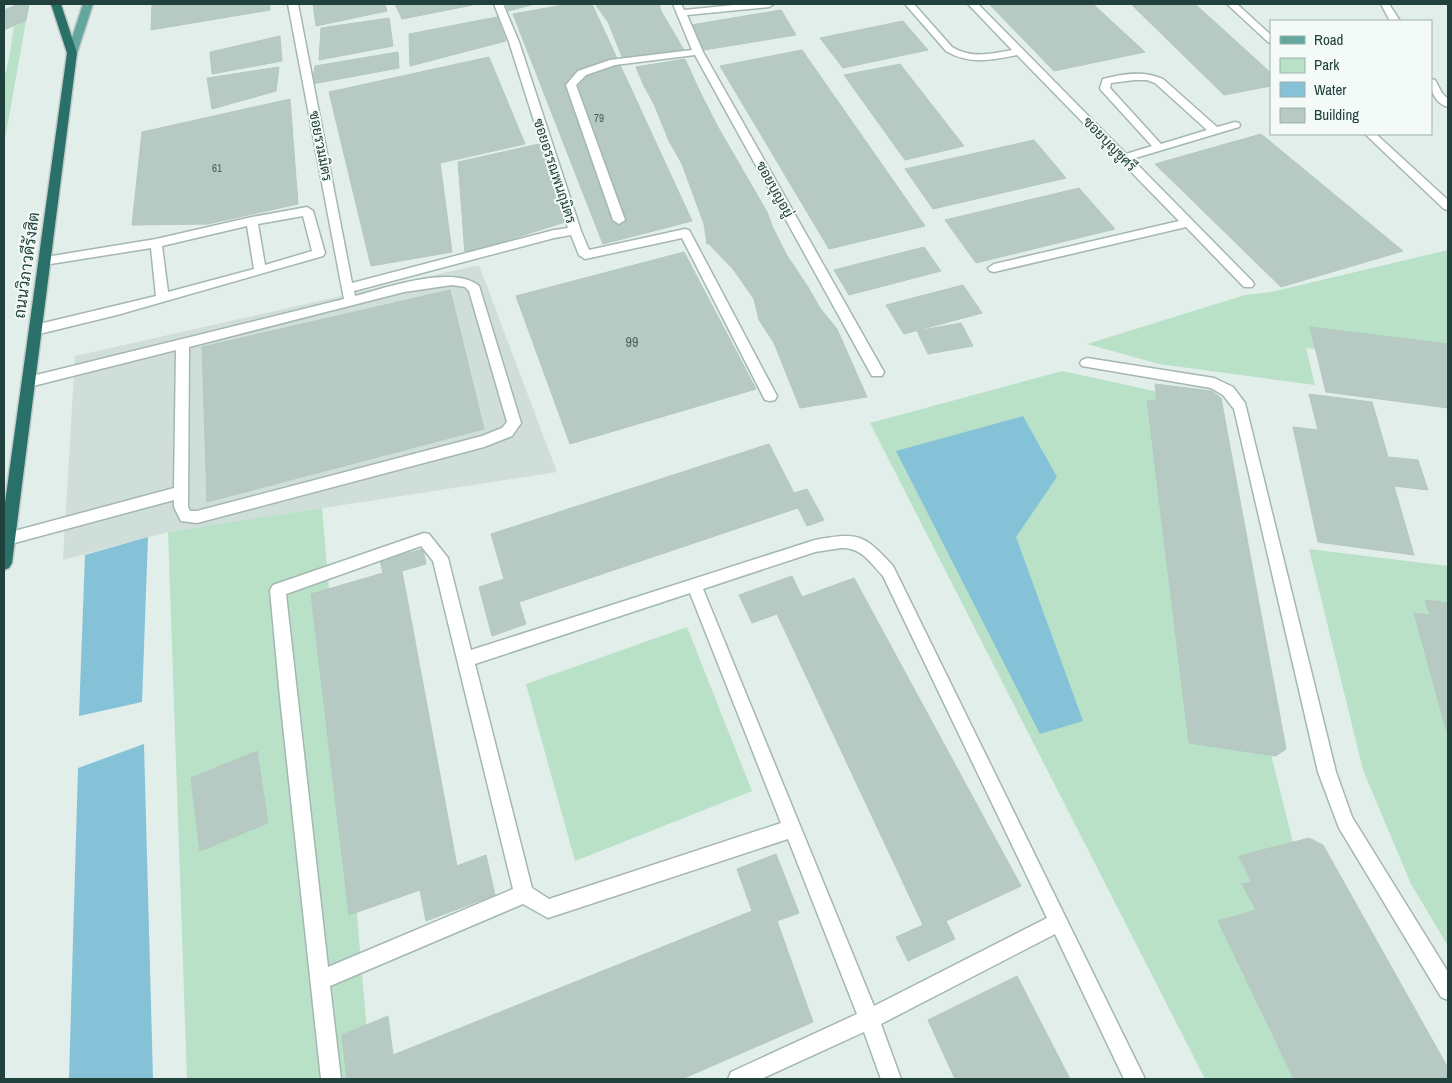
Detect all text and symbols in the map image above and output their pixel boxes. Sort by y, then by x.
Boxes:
legend [1270,20,1432,135]
text: Road [1314,29,1343,50]
text: Park [1314,54,1340,75]
text: Water [1314,79,1346,100]
text: Building [1314,104,1359,125]
street label: ซอยรวมมิตร [305,109,337,183]
house number: 79 [594,111,604,125]
street label: ซอยบุญชูศรี [1079,113,1141,176]
street label: ซอยอรรณพนฤมิตร [530,116,581,226]
street label: ซอยบุญอยู่ [751,158,798,221]
house number: 61 [212,161,222,175]
street label: ถนนวิภาวดีรังสิต [8,210,44,320]
house number: 99 [626,333,638,351]

